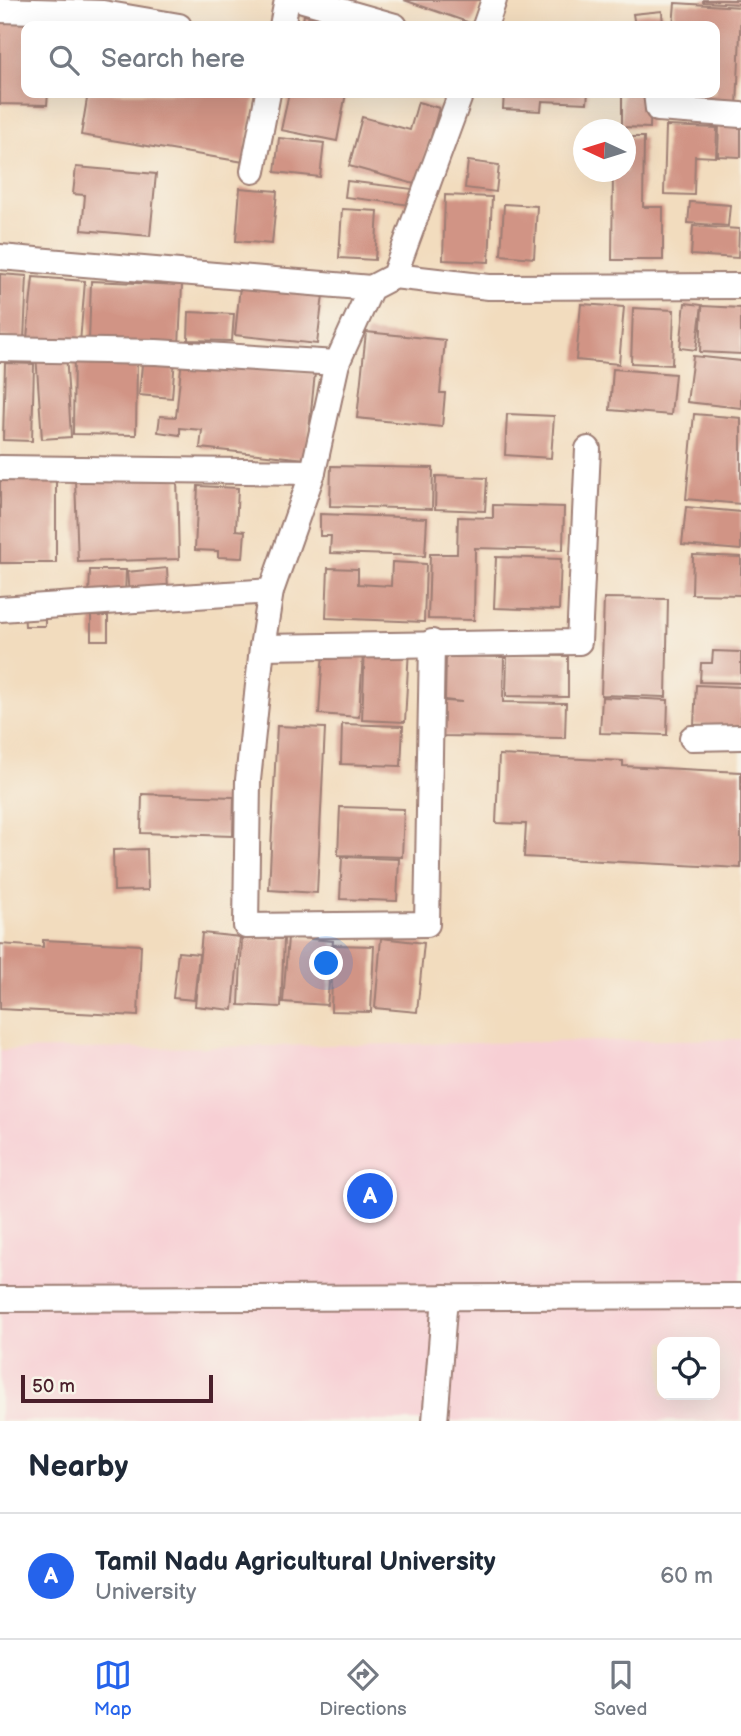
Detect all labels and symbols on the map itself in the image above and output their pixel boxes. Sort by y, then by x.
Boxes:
north arrow [573,119,636,182]
your location [309,946,343,980]
pin: A [347,1170,393,1222]
scale bar [21,1372,214,1404]

